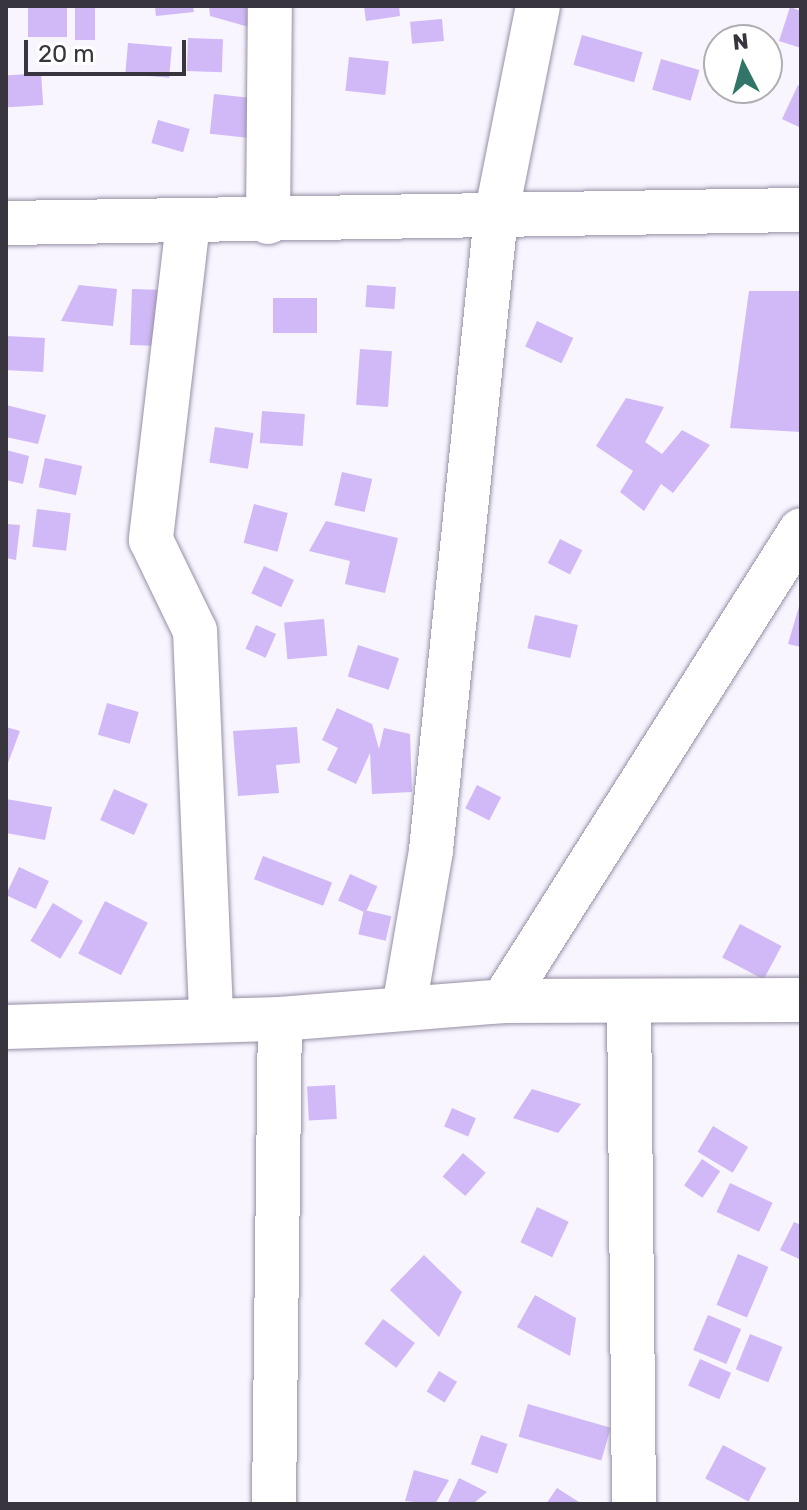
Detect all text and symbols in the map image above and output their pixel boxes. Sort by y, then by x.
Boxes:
scale bar [28,24,190,74]
north arrow [703,24,783,104]
text: N [731,27,750,56]
text: 20 m [38,40,95,68]

